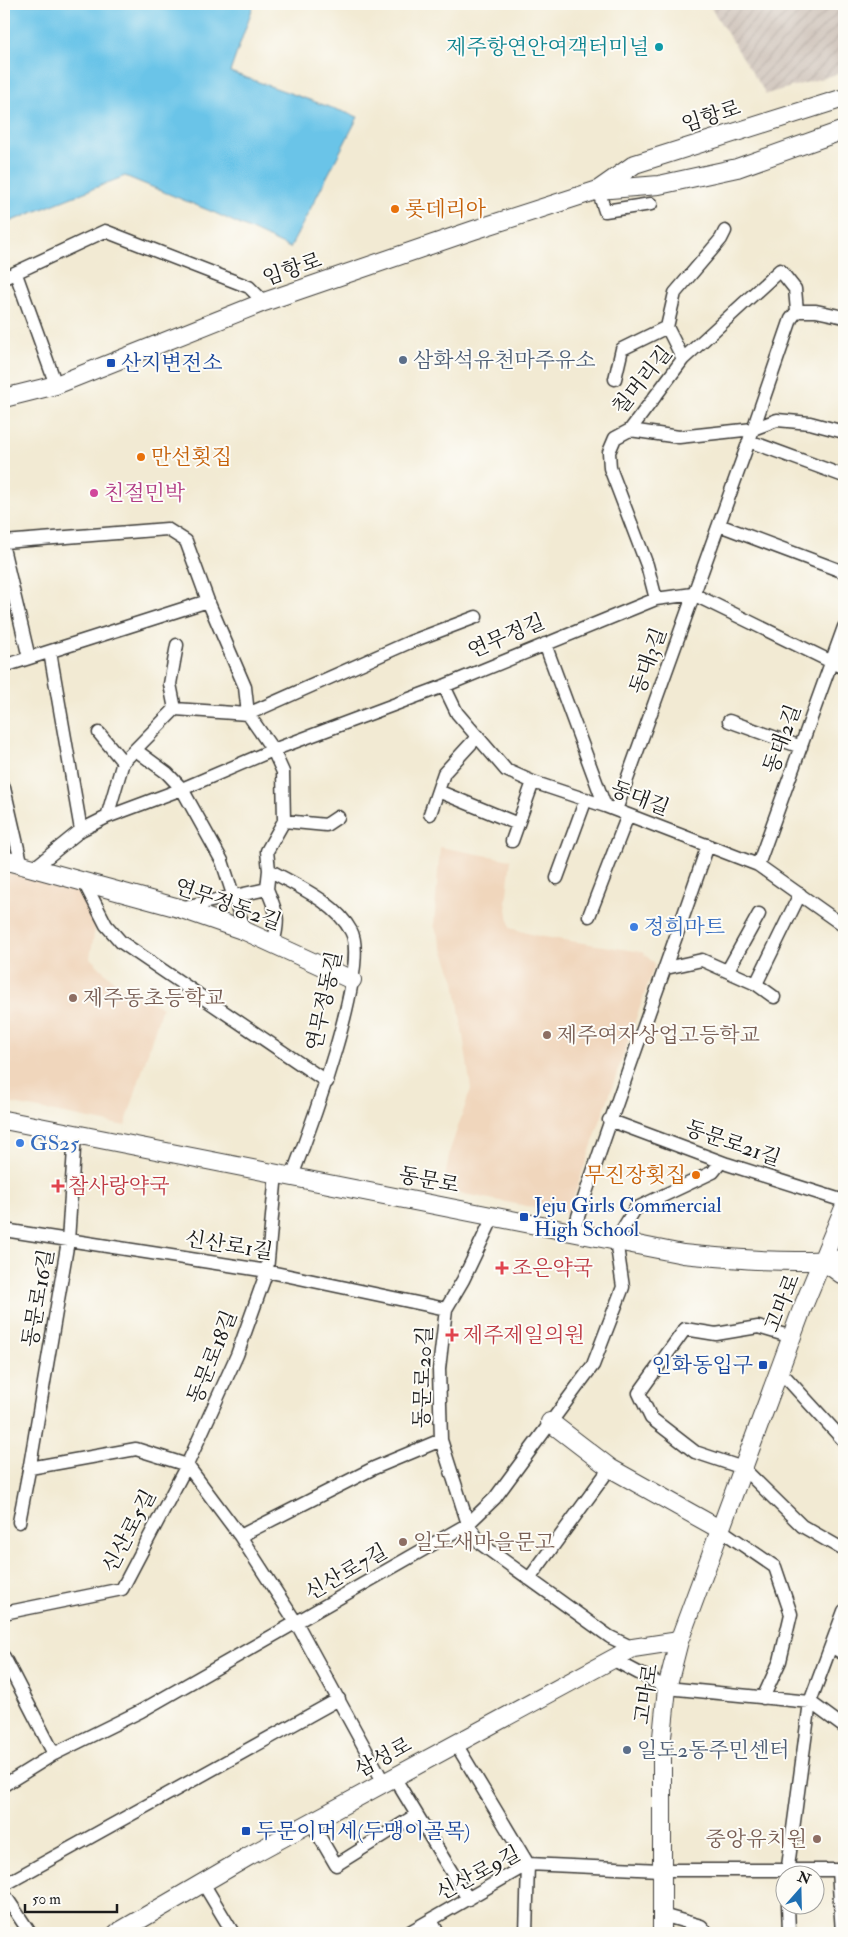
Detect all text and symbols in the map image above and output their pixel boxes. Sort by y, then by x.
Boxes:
place label: 제주항연안여객터미널 [446,34,649,61]
marker: 제주항연안여객터미널 [653,41,665,53]
street label: 임항로 [678,94,744,139]
place label: 롯데리아 [405,196,487,223]
marker: 롯데리아 [389,203,401,215]
street label: 임항로 [259,247,325,292]
street label: 칠머리길 [606,340,678,420]
place label: 삼화석유천마주유소 [413,347,596,374]
place label: 산지변전소 [121,350,222,377]
marker: 삼화석유천마주유소 [397,354,409,366]
marker: 산지변전소 [105,357,117,369]
place label: 만선횟집 [151,444,232,471]
marker: 만선횟집 [135,451,147,463]
place label: 친절민박 [104,480,186,507]
marker: 친절민박 [88,487,100,499]
street label: 연무정길 [464,608,549,665]
street label: 동대3길 [624,624,673,698]
street label: 동대2길 [758,701,807,777]
street label: 동대길 [607,775,673,822]
street label: 연무정동2길 [171,873,285,936]
place label: 정희마트 [644,914,725,941]
marker: 정희마트 [628,921,640,933]
street label: 연무정동길 [301,949,348,1054]
place label: 제주동초등학교 [83,985,225,1012]
marker: 제주동초등학교 [67,992,79,1004]
place label: 제주여자상업고등학교 [557,1022,760,1049]
marker: 제주여자상업고등학교 [541,1029,553,1041]
street label: 동문로21길 [681,1115,784,1172]
place label: GS25 [30,1130,80,1157]
marker: GS25 [14,1137,26,1149]
street label: 동문로 [396,1161,461,1200]
place label: 무진장횟집 [585,1162,686,1189]
marker: 무진장횟집 [690,1169,702,1181]
place label: 참사랑약국 [68,1173,169,1200]
marker: 참사랑약국 [52,1180,64,1192]
place label: Jeju Girls Commercial High School [533,1192,722,1243]
marker: Jeju Girls Commercial High School [518,1211,530,1223]
street label: 신산로1길 [183,1225,275,1266]
street label: 동문로16길 [17,1247,60,1349]
place label: 조은약국 [512,1255,593,1282]
marker: 조은약국 [496,1262,508,1274]
street label: 고마로 [759,1270,806,1336]
street label: 동문로18길 [181,1306,243,1408]
place label: 제주제일의원 [463,1322,585,1349]
street label: 동문로20길 [408,1325,439,1429]
marker: 제주제일의원 [445,1328,459,1342]
place label: 인화동입구 [652,1352,753,1379]
marker: 인화동입구 [757,1359,769,1371]
street label: 신산로5길 [96,1485,163,1577]
place label: 일도새마을문고 [413,1529,555,1556]
marker: 일도새마을문고 [397,1536,409,1548]
street label: 신산로7길 [300,1538,392,1607]
street label: 고마로 [628,1662,665,1726]
street label: 삼성로 [350,1731,416,1784]
place label: 일도2동주민센터 [637,1737,790,1764]
marker: 일도2동주민센터 [621,1744,633,1756]
place label: 두문이머세(두맹이골목) [256,1818,470,1845]
marker: 두문이머세(두맹이골목) [240,1825,252,1837]
place label: 중앙유치원 [706,1826,807,1853]
marker: 중앙유치원 [811,1833,823,1845]
street label: 신산로9길 [431,1840,525,1907]
north arrow [776,1864,826,1914]
text: N [795,1868,814,1889]
scale bar [25,1882,118,1914]
text: 50 m [32,1890,61,1909]

